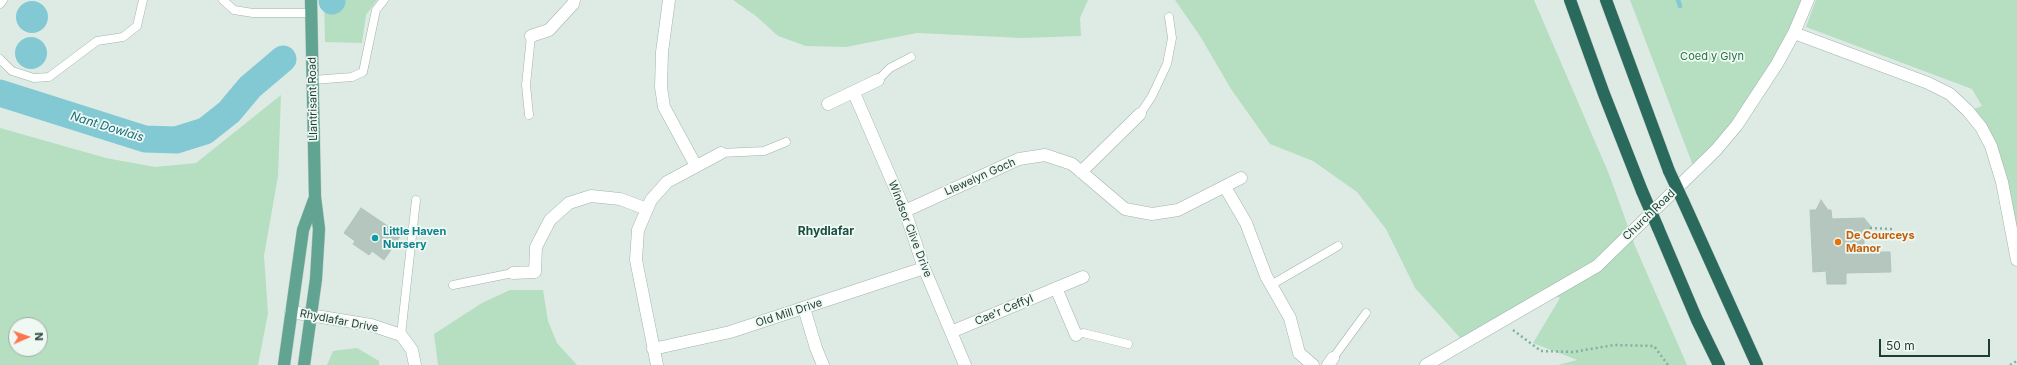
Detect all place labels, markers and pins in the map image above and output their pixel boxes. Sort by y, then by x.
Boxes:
place label: Little Haven Nursery [383,225,446,251]
place label: De Courceys Manor [1846,229,1915,255]
marker: Little Haven Nursery [370,233,380,243]
marker: De Courceys Manor [1833,237,1843,247]

